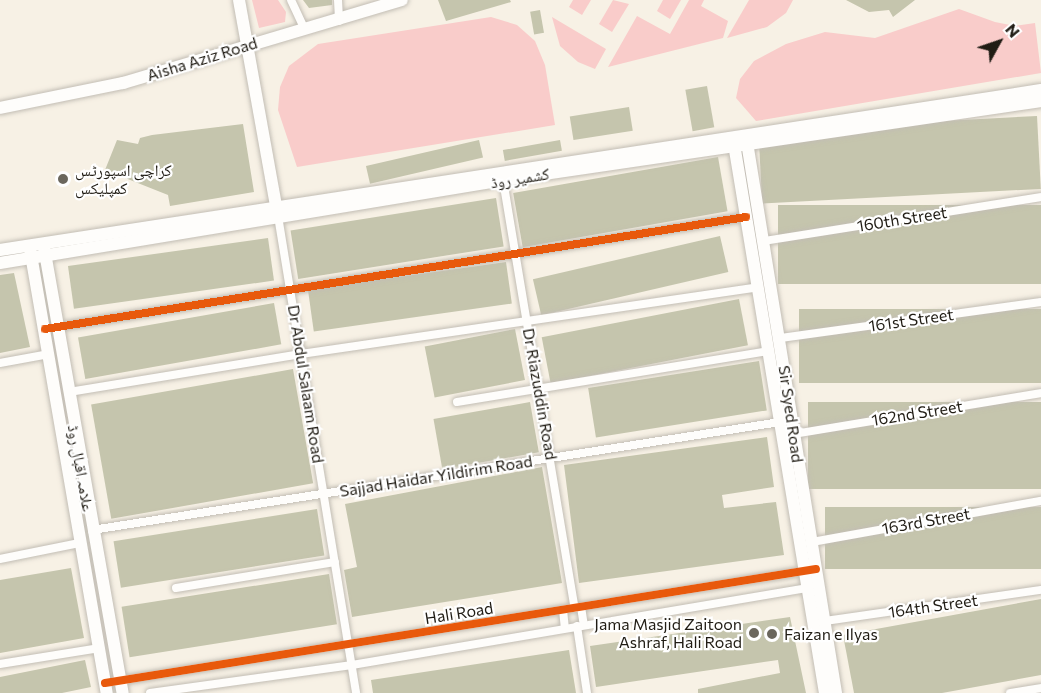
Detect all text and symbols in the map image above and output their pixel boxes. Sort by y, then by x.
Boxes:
north arrow [969,12,1029,72]
text: N [1002,19,1024,41]
street label: Aisha Aziz Road [144,33,260,85]
place label: کراچی اسپورٹس کمپلیکس [75,160,172,198]
street label: کشمیر روڈ [489,164,551,192]
marker: کراچی اسپورٹس کمپلیکس [56,172,70,186]
street label: 160th Street [856,202,948,236]
street label: Dr Abdul Salaam Road [284,303,328,465]
street label: 161st Street [867,305,955,335]
street label: Dr Riazuddin Road [519,327,561,461]
street label: Sir Syed Road [775,364,807,464]
street label: 162nd Street [870,396,964,430]
street label: علامہ اقبال روڈ [64,423,98,513]
street label: Sajjad Haidar Yildirim Road [338,451,534,501]
street label: 163rd Street [880,504,972,538]
street label: 164th Street [887,590,979,622]
street label: Hali Road [423,598,495,628]
place label: Jama Masjid Zaitoon Ashraf, Hali Road [594,614,742,652]
place label: Faizan e Ilyas [784,624,878,644]
marker: Jama Masjid Zaitoon Ashraf, Hali Road [747,626,761,640]
marker: Faizan e Ilyas [765,627,779,641]

